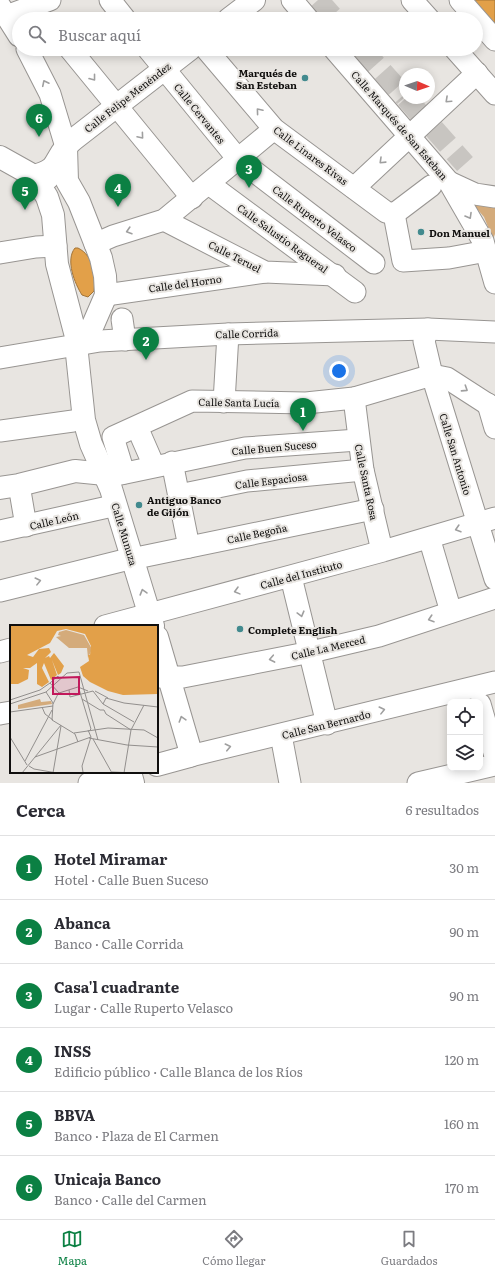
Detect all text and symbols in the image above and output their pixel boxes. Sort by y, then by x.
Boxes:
search box [12,12,483,56]
icon: search [26,23,48,45]
text: Buscar aquí [58,23,141,46]
street label: Calle Felipe Menéndez [81,58,174,136]
place label: Marqués de San Esteban [236,65,297,92]
street label: Calle Marqués de San Esteban [348,67,452,183]
north arrow [399,68,435,104]
one-way arrow [88,73,95,80]
marker: Marqués de San Esteban [300,73,310,83]
one-way arrow [42,80,49,88]
street label: Calle Cervantes [171,80,229,147]
one-way arrow [445,95,453,102]
pin: 6 [26,104,52,137]
one-way arrow [256,108,263,116]
street label: Calle Linares Rivas [271,122,352,188]
one-way arrow [136,132,143,139]
pin: 3 [236,155,262,188]
one-way arrow [379,157,387,164]
pin: 4 [105,174,131,207]
pin: 5 [12,177,38,210]
street label: Calle Ruperto Velasco [270,181,361,255]
street label: Calle Salustio Regueral [234,200,332,277]
one-way arrow [464,212,471,219]
place label: Don Manuel [429,225,490,240]
one-way arrow [126,226,133,235]
marker: Don Manuel [416,227,426,237]
street label: Calle Teruel [206,236,265,276]
street label: Calle del Horno [147,270,223,296]
street label: Calle Corrida [215,324,279,342]
pin: 2 [133,327,159,360]
your location [329,361,349,381]
one-way arrow [461,385,468,392]
street label: Calle Santa Lucía [198,394,280,410]
pin: 1 [290,398,316,431]
street label: Calle San Antonio [436,411,476,497]
street label: Calle Buen Suceso [231,436,317,458]
street label: Calle Santa Rosa [352,443,383,522]
street label: Calle Espaciosa [234,468,308,492]
place label: Antiguo Banco de Gijón [147,492,221,519]
marker: Antiguo Banco de Gijón [134,500,144,510]
street label: Calle Munuza [108,501,142,568]
street label: Calle León [28,507,80,533]
street label: Calle Begoña [226,519,289,547]
one-way arrow [454,524,461,533]
street label: Calle del Instituto [258,556,344,592]
one-way arrow [35,578,41,586]
one-way arrow [234,586,241,595]
one-way arrow [139,589,148,596]
one-way arrow [296,611,305,618]
one-way arrow [428,614,435,622]
place label: Complete English [248,622,337,637]
marker: Complete English [235,624,245,634]
inset map [10,625,158,773]
street label: Calle La Merced [289,631,367,663]
one-way arrow [269,655,276,663]
map controls [447,699,483,771]
button: locate [447,699,483,735]
street label: Calle San Bernardo [280,706,372,742]
one-way arrow [379,707,385,715]
one-way arrow [178,715,187,722]
button: layers [447,735,483,771]
one-way arrow [225,743,232,752]
text: Cerca [16,797,65,822]
text: 6 resultados [405,800,479,819]
text: Hotel Miramar [54,847,167,870]
text: 1 [26,858,32,877]
text: 30 m [449,858,479,877]
text: Hotel · Calle Buen Suceso [54,870,209,889]
text: Abanca [54,911,111,934]
text: 2 [26,922,32,941]
text: 90 m [449,922,479,941]
text: Banco · Calle Corrida [54,934,184,953]
text: Casa'l cuadrante [54,975,179,998]
text: 3 [25,986,33,1005]
text: 90 m [449,986,479,1005]
text: Lugar · Calle Ruperto Velasco [54,998,233,1017]
text: INSS [54,1039,91,1062]
text: 4 [25,1050,33,1069]
text: 120 m [444,1050,479,1069]
text: Edificio público · Calle Blanca de los Ríos [54,1062,303,1081]
text: BBVA [54,1103,95,1126]
text: 5 [25,1114,33,1133]
text: 160 m [444,1114,479,1133]
text: Banco · Plaza de El Carmen [54,1126,219,1145]
text: Unicaja Banco [54,1167,161,1190]
text: 6 [25,1178,33,1197]
text: 170 m [445,1178,479,1197]
text: Banco · Calle del Carmen [54,1190,207,1209]
tab: Mapa [58,1228,87,1268]
tab: Cómo llegar [202,1228,266,1268]
tab: Guardados [381,1228,437,1268]

